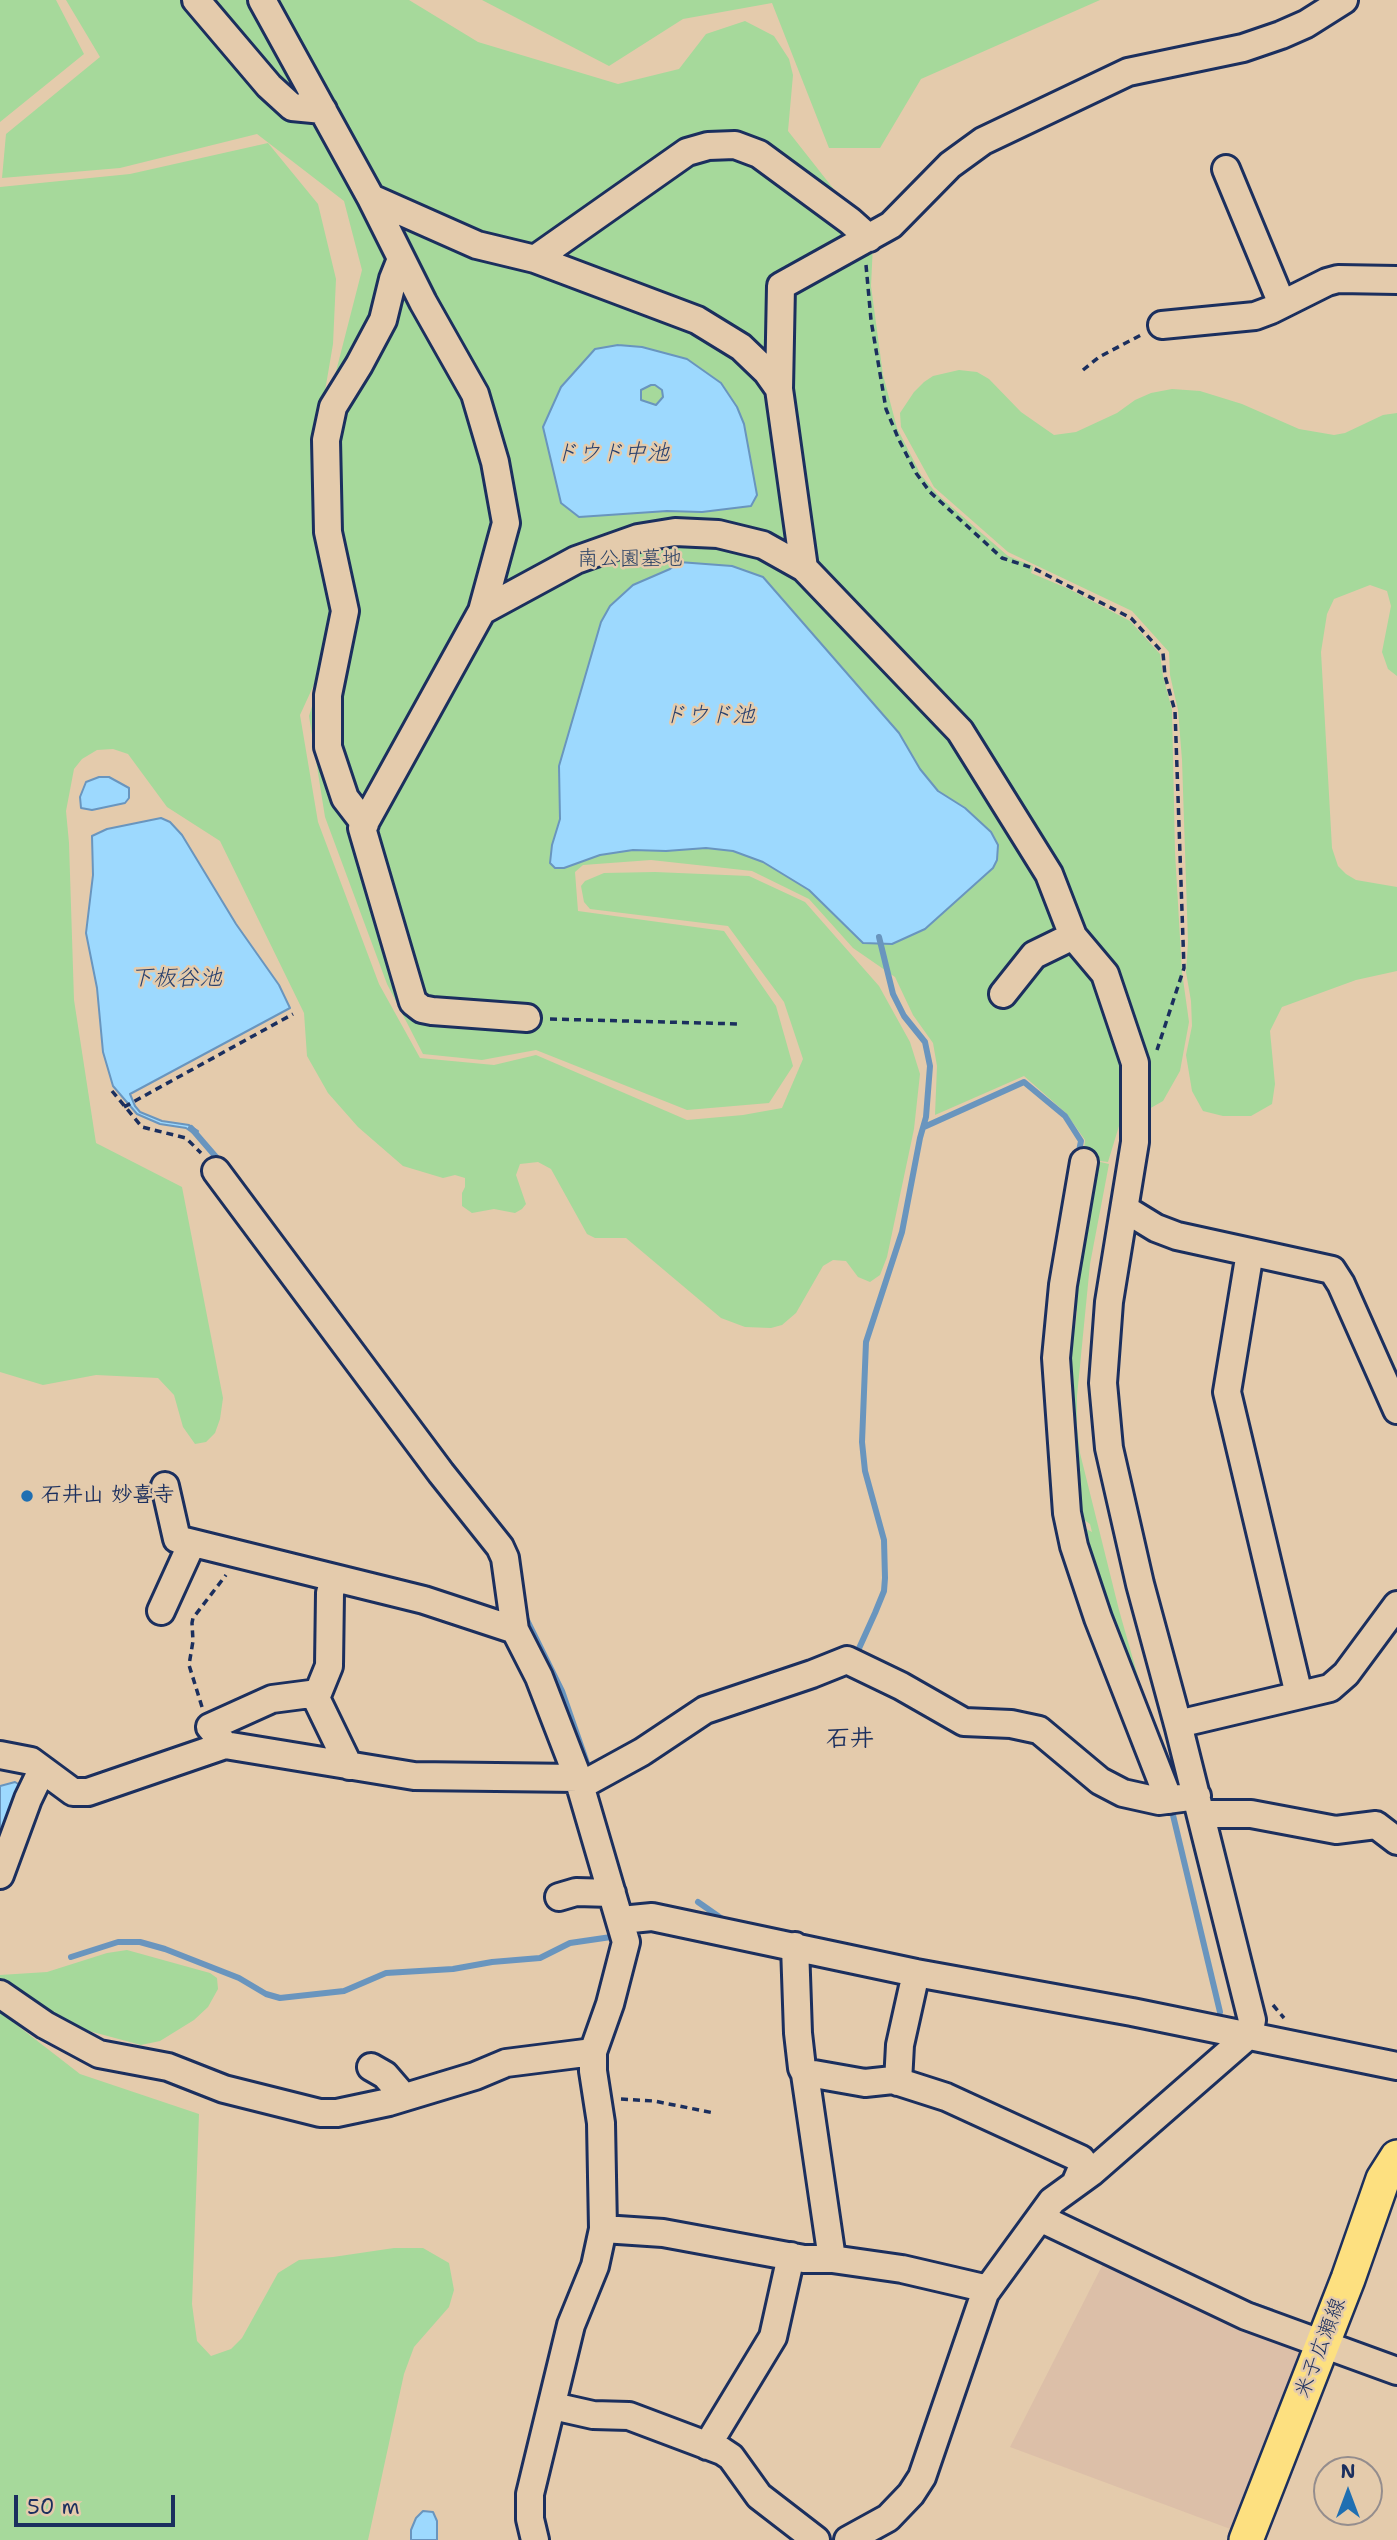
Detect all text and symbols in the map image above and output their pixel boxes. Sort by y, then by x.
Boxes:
water label: ドウド中池 [555,440,669,468]
park label: 南公園墓地 [578,547,682,573]
water label: ドウド池 [663,702,755,730]
water label: 下板谷池 [130,965,222,993]
place label: 石井山 妙喜寺 [41,1483,174,1509]
marker: 石井山 妙喜寺 [19,1488,35,1504]
district label: 石井 [826,1726,874,1754]
street label: 米子広瀬線 [1290,2294,1352,2402]
north arrow [1313,2456,1383,2526]
text: N [1340,2459,1356,2484]
scale bar [18,2480,178,2524]
text: 50 m [27,2493,80,2521]

